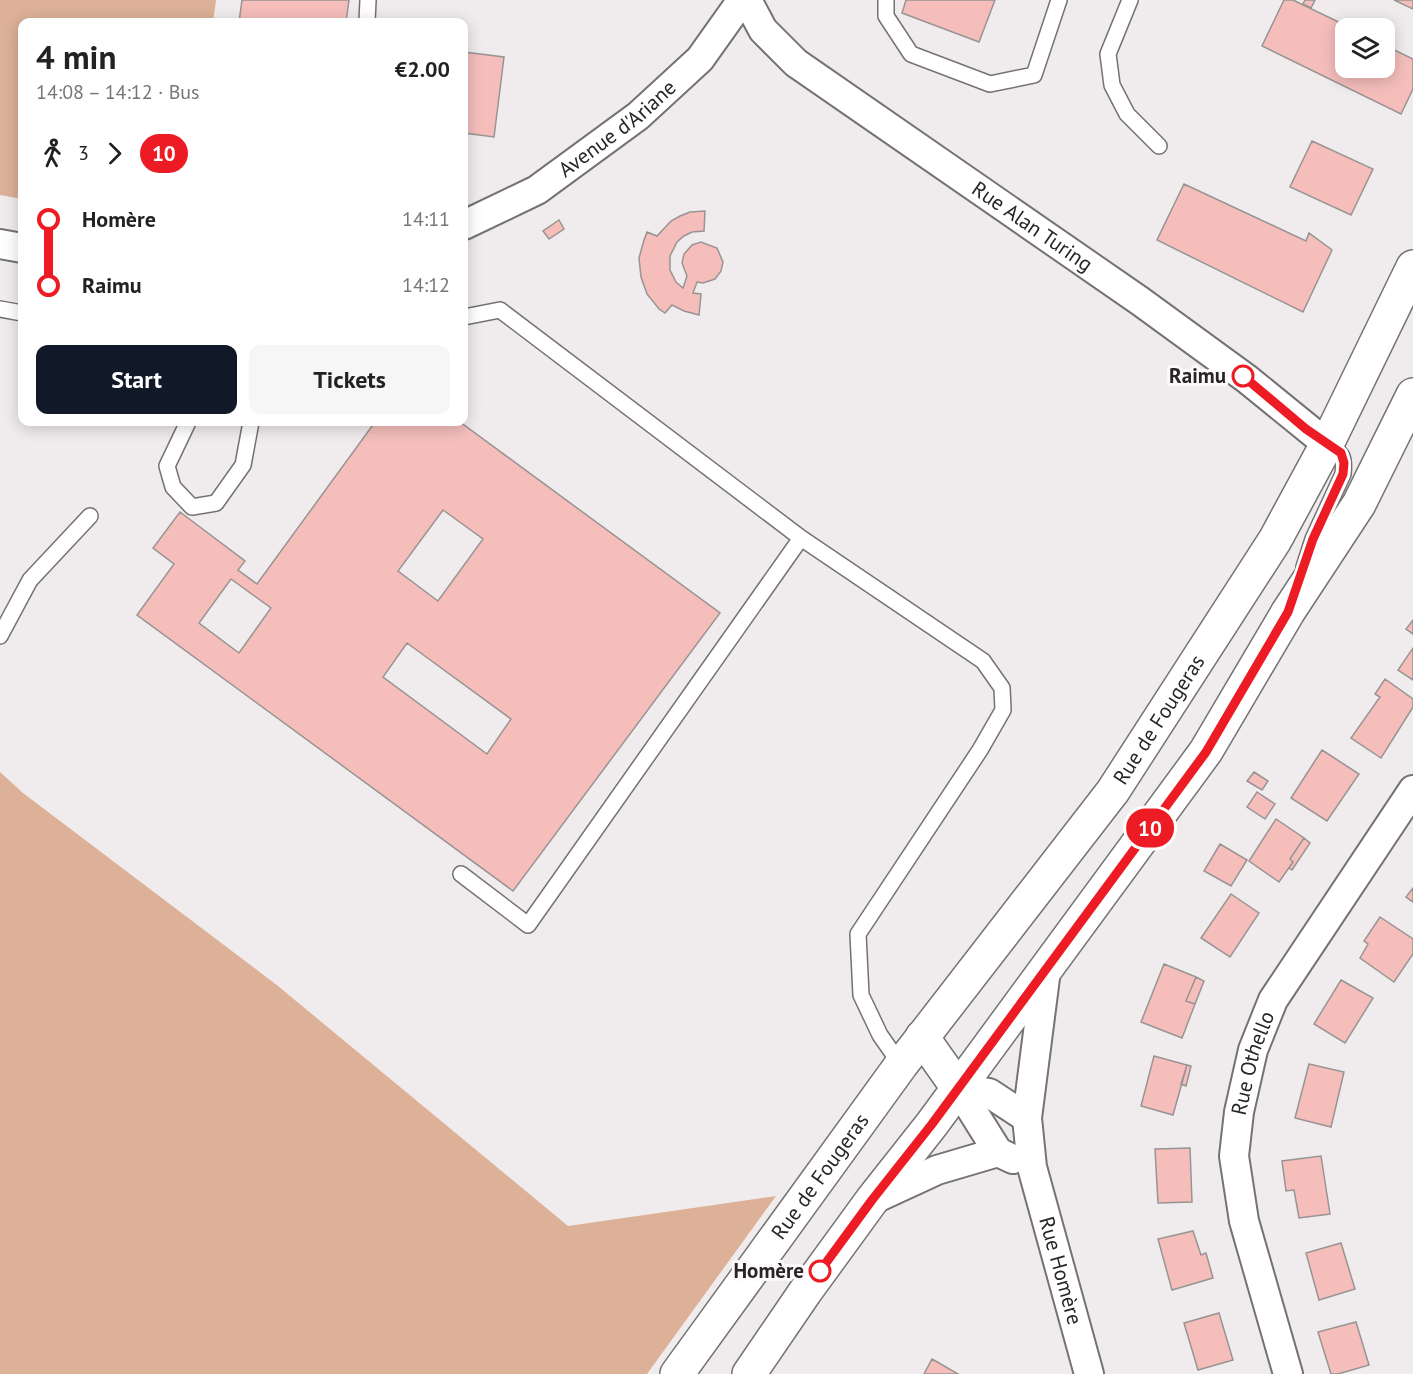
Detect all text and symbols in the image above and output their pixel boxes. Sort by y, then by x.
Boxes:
map controls [1335,18,1395,78]
button: layers [1335,18,1395,78]
text: 4 min [36,35,117,78]
text: €2.00 [395,55,450,83]
street label: Avenue d'Ariane [553,74,681,183]
text: 14:08 – 14:12 · Bus [36,79,200,105]
icon: walk [36,137,69,170]
icon: forward [98,137,131,170]
text: 3 [78,140,89,166]
text: 10 [152,140,176,167]
street label: Rue Alan Turing [967,175,1098,277]
text: Homère [82,205,156,233]
text: 14:11 [402,206,450,232]
text: Raimu [82,271,142,299]
text: 14:12 [402,272,450,298]
button: Start [36,345,237,414]
button: Tickets [249,345,450,414]
place label: Raimu [1169,362,1226,389]
marker: Raimu [1232,365,1254,387]
street label: Rue de Fougeras [1107,649,1210,789]
line badge: 10 [1123,808,1177,848]
text: 10 [1138,815,1162,842]
street label: Rue Othello [1225,1007,1280,1118]
street label: Rue de Fougeras [765,1108,875,1245]
street label: Rue Homère [1033,1214,1089,1328]
place label: Homère [733,1257,804,1284]
marker: Homère [809,1260,831,1282]

